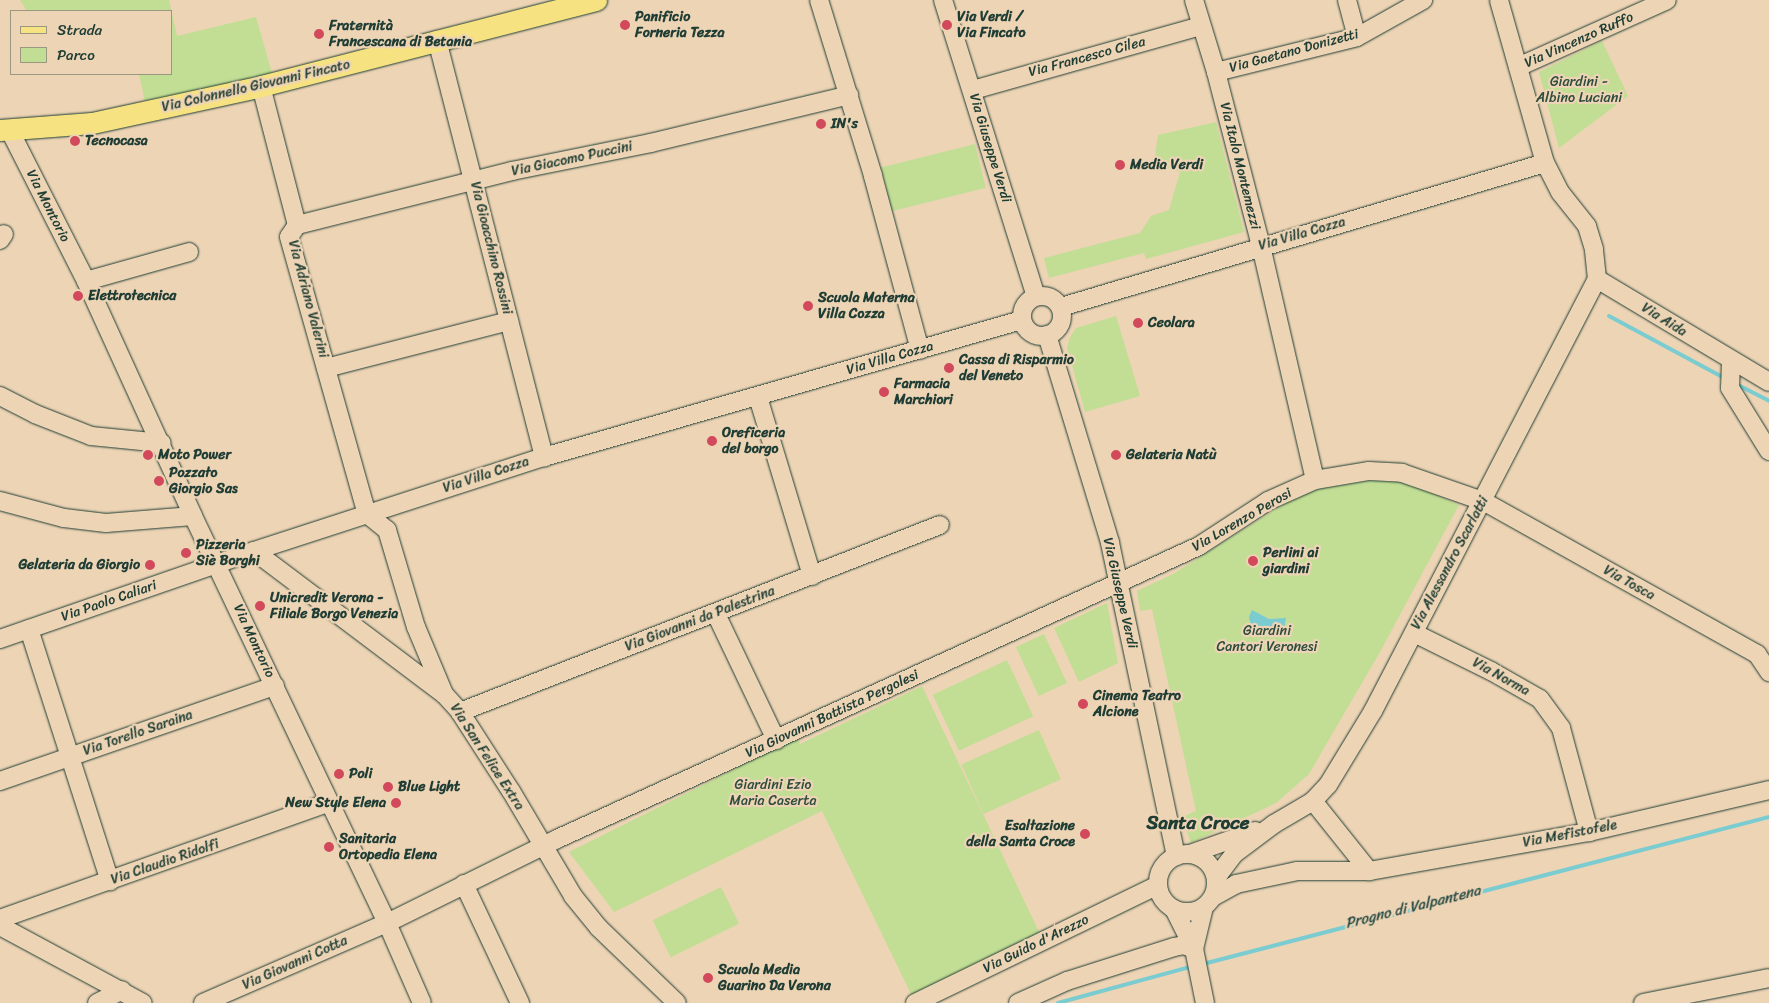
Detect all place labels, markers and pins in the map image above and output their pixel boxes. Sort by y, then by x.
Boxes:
place label: Panificio Forneria Tezza [635,9,725,41]
place label: Via Verdi / Via Fincato [957,9,1025,41]
place label: Fraternità Francescana di Betania [329,18,472,50]
marker: Panificio Forneria Tezza [619,19,631,31]
marker: Via Verdi / Via Fincato [941,19,953,31]
marker: Fraternità Francescana di Betania [313,28,325,40]
place label: IN's [831,116,858,132]
marker: IN's [815,118,827,130]
place label: Tecnocasa [85,133,148,149]
marker: Tecnocasa [69,135,81,147]
place label: Media Verdi [1130,157,1202,173]
marker: Media Verdi [1114,159,1126,171]
place label: Elettrotecnica [88,288,176,304]
marker: Elettrotecnica [72,290,84,302]
place label: Scuola Materna Villa Cozza [818,290,915,322]
marker: Scuola Materna Villa Cozza [802,300,814,312]
place label: Ceolara [1148,315,1195,331]
marker: Ceolara [1132,317,1144,329]
place label: Cassa di Risparmio del Veneto [959,352,1074,384]
marker: Cassa di Risparmio del Veneto [943,362,955,374]
place label: Farmacia Marchiori [894,376,953,408]
marker: Farmacia Marchiori [878,386,890,398]
place label: Oreficeria del borgo [722,425,785,458]
marker: Oreficeria del borgo [706,435,718,447]
place label: Moto Power [158,447,232,463]
place label: Gelateria Natù [1126,447,1216,463]
marker: Moto Power [142,449,154,461]
marker: Gelateria Natù [1110,449,1122,461]
place label: Pozzato Giorgio Sas [169,465,238,498]
marker: Pozzato Giorgio Sas [153,475,165,487]
place label: Pizzeria Siè Borghi [196,537,259,570]
place label: Perlini ai giardini [1263,545,1318,578]
marker: Pizzeria Siè Borghi [180,547,192,559]
marker: Perlini ai giardini [1247,555,1259,567]
place label: Gelateria da Giorgio [18,557,140,573]
marker: Gelateria da Giorgio [144,559,156,571]
place label: Unicredit Verona - Filiale Borgo Venezia [270,590,397,622]
marker: Unicredit Verona - Filiale Borgo Venezia [254,600,266,612]
place label: Cinema Teatro Alcione [1093,688,1181,720]
marker: Cinema Teatro Alcione [1077,698,1089,710]
place label: Poli [349,766,372,782]
marker: Poli [333,768,345,780]
place label: Blue Light [398,779,460,795]
marker: Blue Light [382,781,394,793]
place label: New Style Elena [285,795,386,811]
marker: New Style Elena [390,797,402,809]
place label: Esaltazione della Santa Croce [966,818,1075,850]
marker: Esaltazione della Santa Croce [1079,828,1091,840]
place label: Sanitaria Ortopedia Elena [339,831,437,864]
marker: Sanitaria Ortopedia Elena [323,841,335,853]
place label: Scuola Media Guarino Da Verona [718,962,830,994]
marker: Scuola Media Guarino Da Verona [702,972,714,984]

